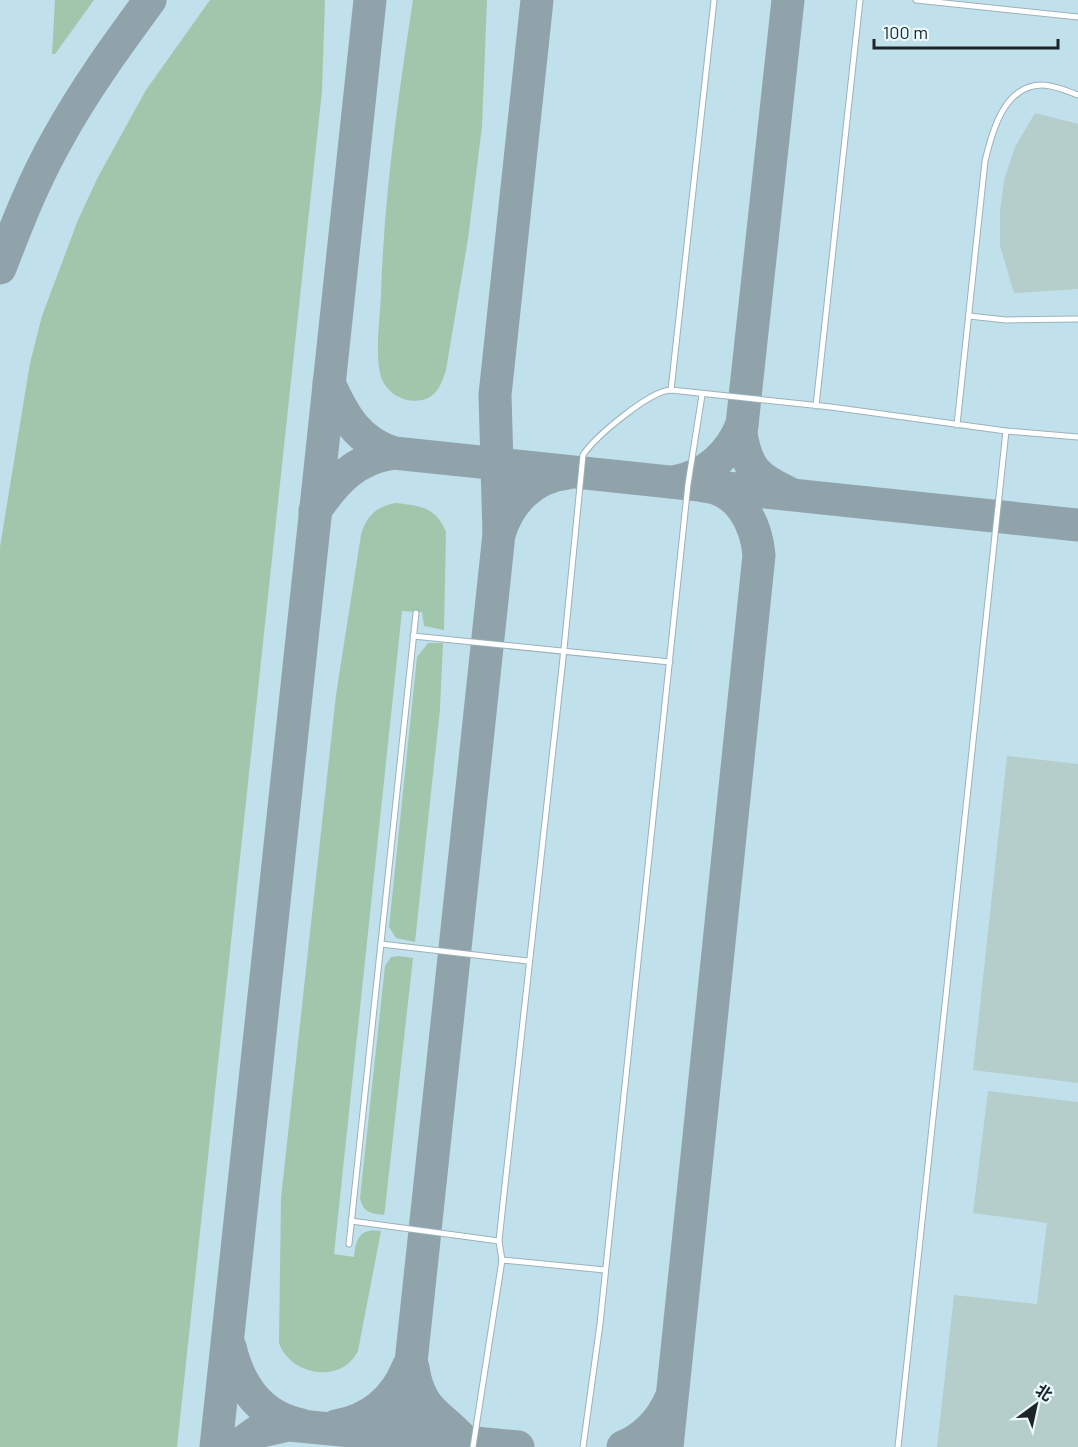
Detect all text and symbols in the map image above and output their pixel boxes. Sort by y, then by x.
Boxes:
scale bar [874,12,1058,50]
text: 100 m [883,21,928,43]
north arrow [1006,1375,1066,1435]
text: 北 [1033,1380,1056,1404]

